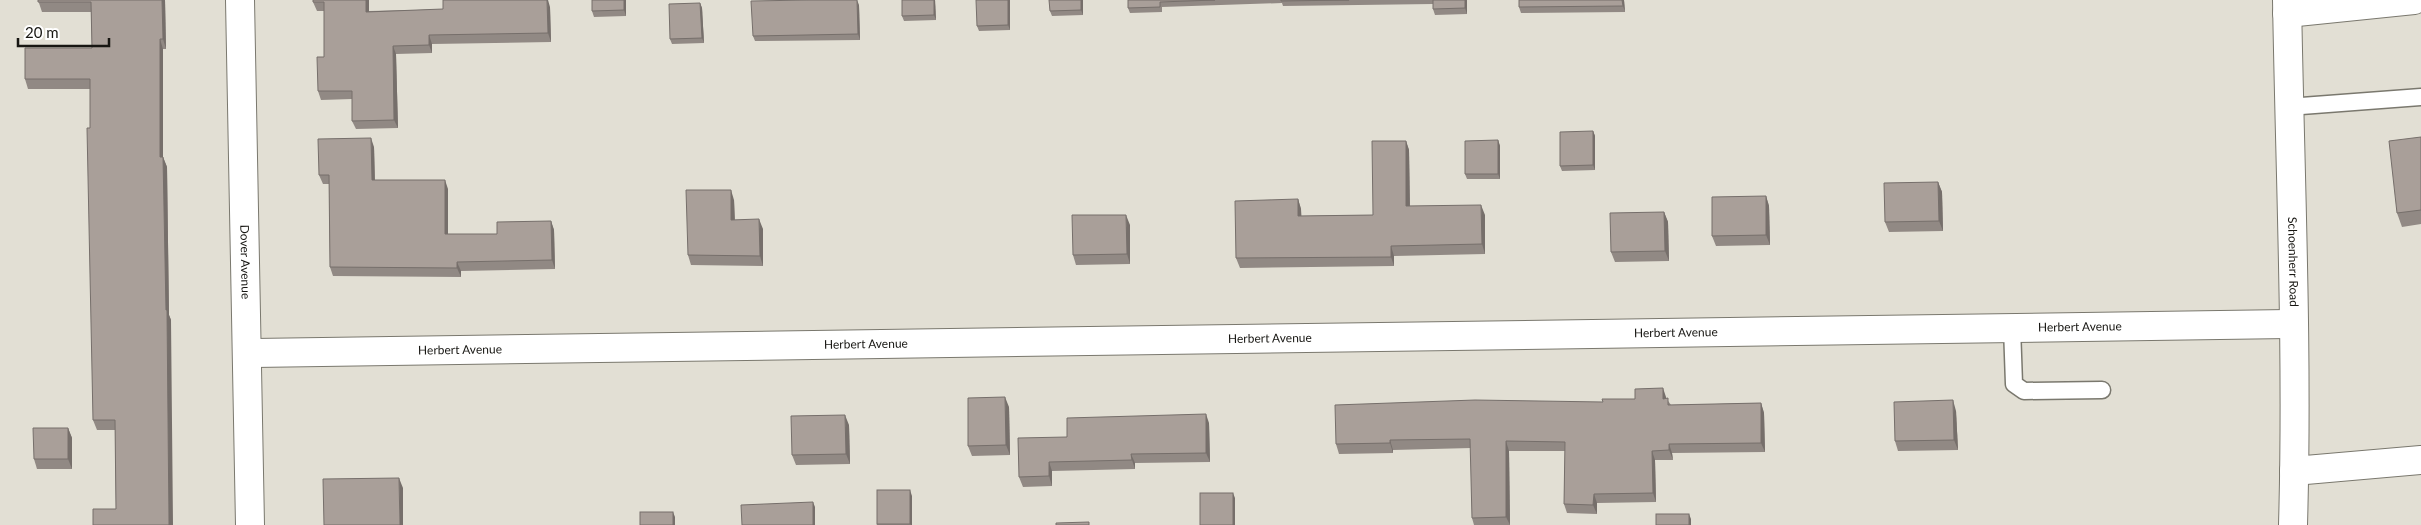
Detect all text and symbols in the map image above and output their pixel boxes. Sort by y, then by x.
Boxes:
scale bar [18,15,109,47]
text: 20 m [25,23,59,41]
street label: Schoenherr Road [2285,217,2302,307]
street label: Dover Avenue [237,224,254,299]
street label: Herbert Avenue [2038,318,2122,335]
street label: Herbert Avenue [1634,324,1718,340]
street label: Herbert Avenue [1228,330,1312,346]
street label: Herbert Avenue [824,336,908,352]
street label: Herbert Avenue [418,341,502,358]

